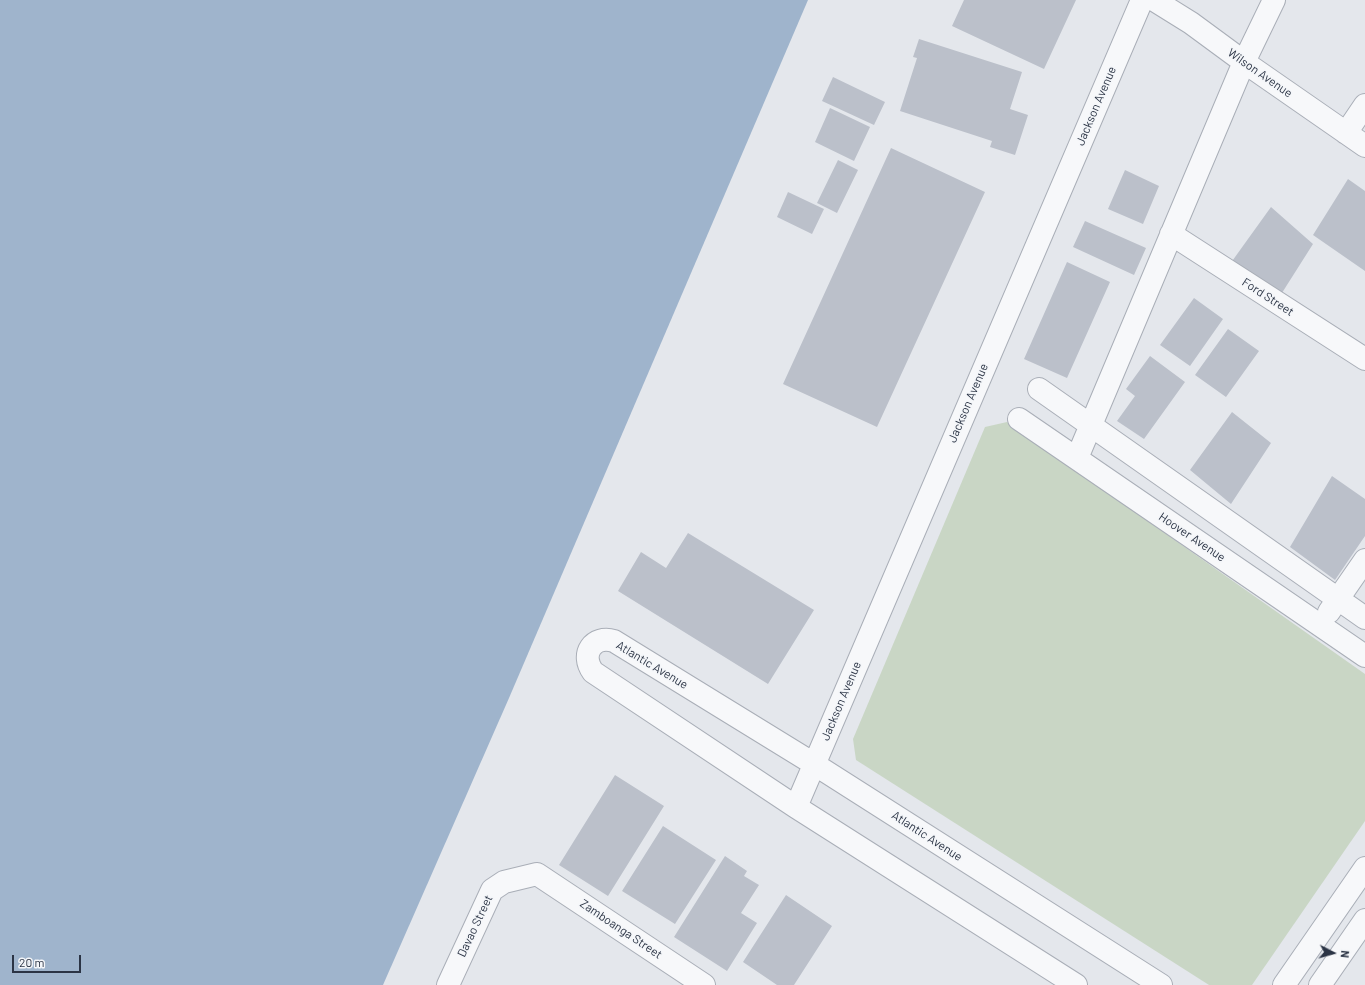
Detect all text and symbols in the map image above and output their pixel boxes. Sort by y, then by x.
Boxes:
street label: Wilson Avenue [1225,45,1295,101]
street label: Jackson Avenue [1073,64,1119,148]
street label: Ford Street [1239,275,1297,319]
street label: Jackson Avenue [945,361,991,445]
street label: Hoover Avenue [1156,509,1228,565]
street label: Atlantic Avenue [614,638,690,692]
street label: Jackson Avenue [818,659,864,743]
street label: Atlantic Avenue [889,808,965,864]
street label: Davao Street [454,893,496,959]
street label: Zamboanga Street [577,896,665,962]
north arrow [1313,933,1353,973]
scale bar [14,947,83,973]
text: N [1339,950,1352,959]
text: 20 m [19,955,45,969]

